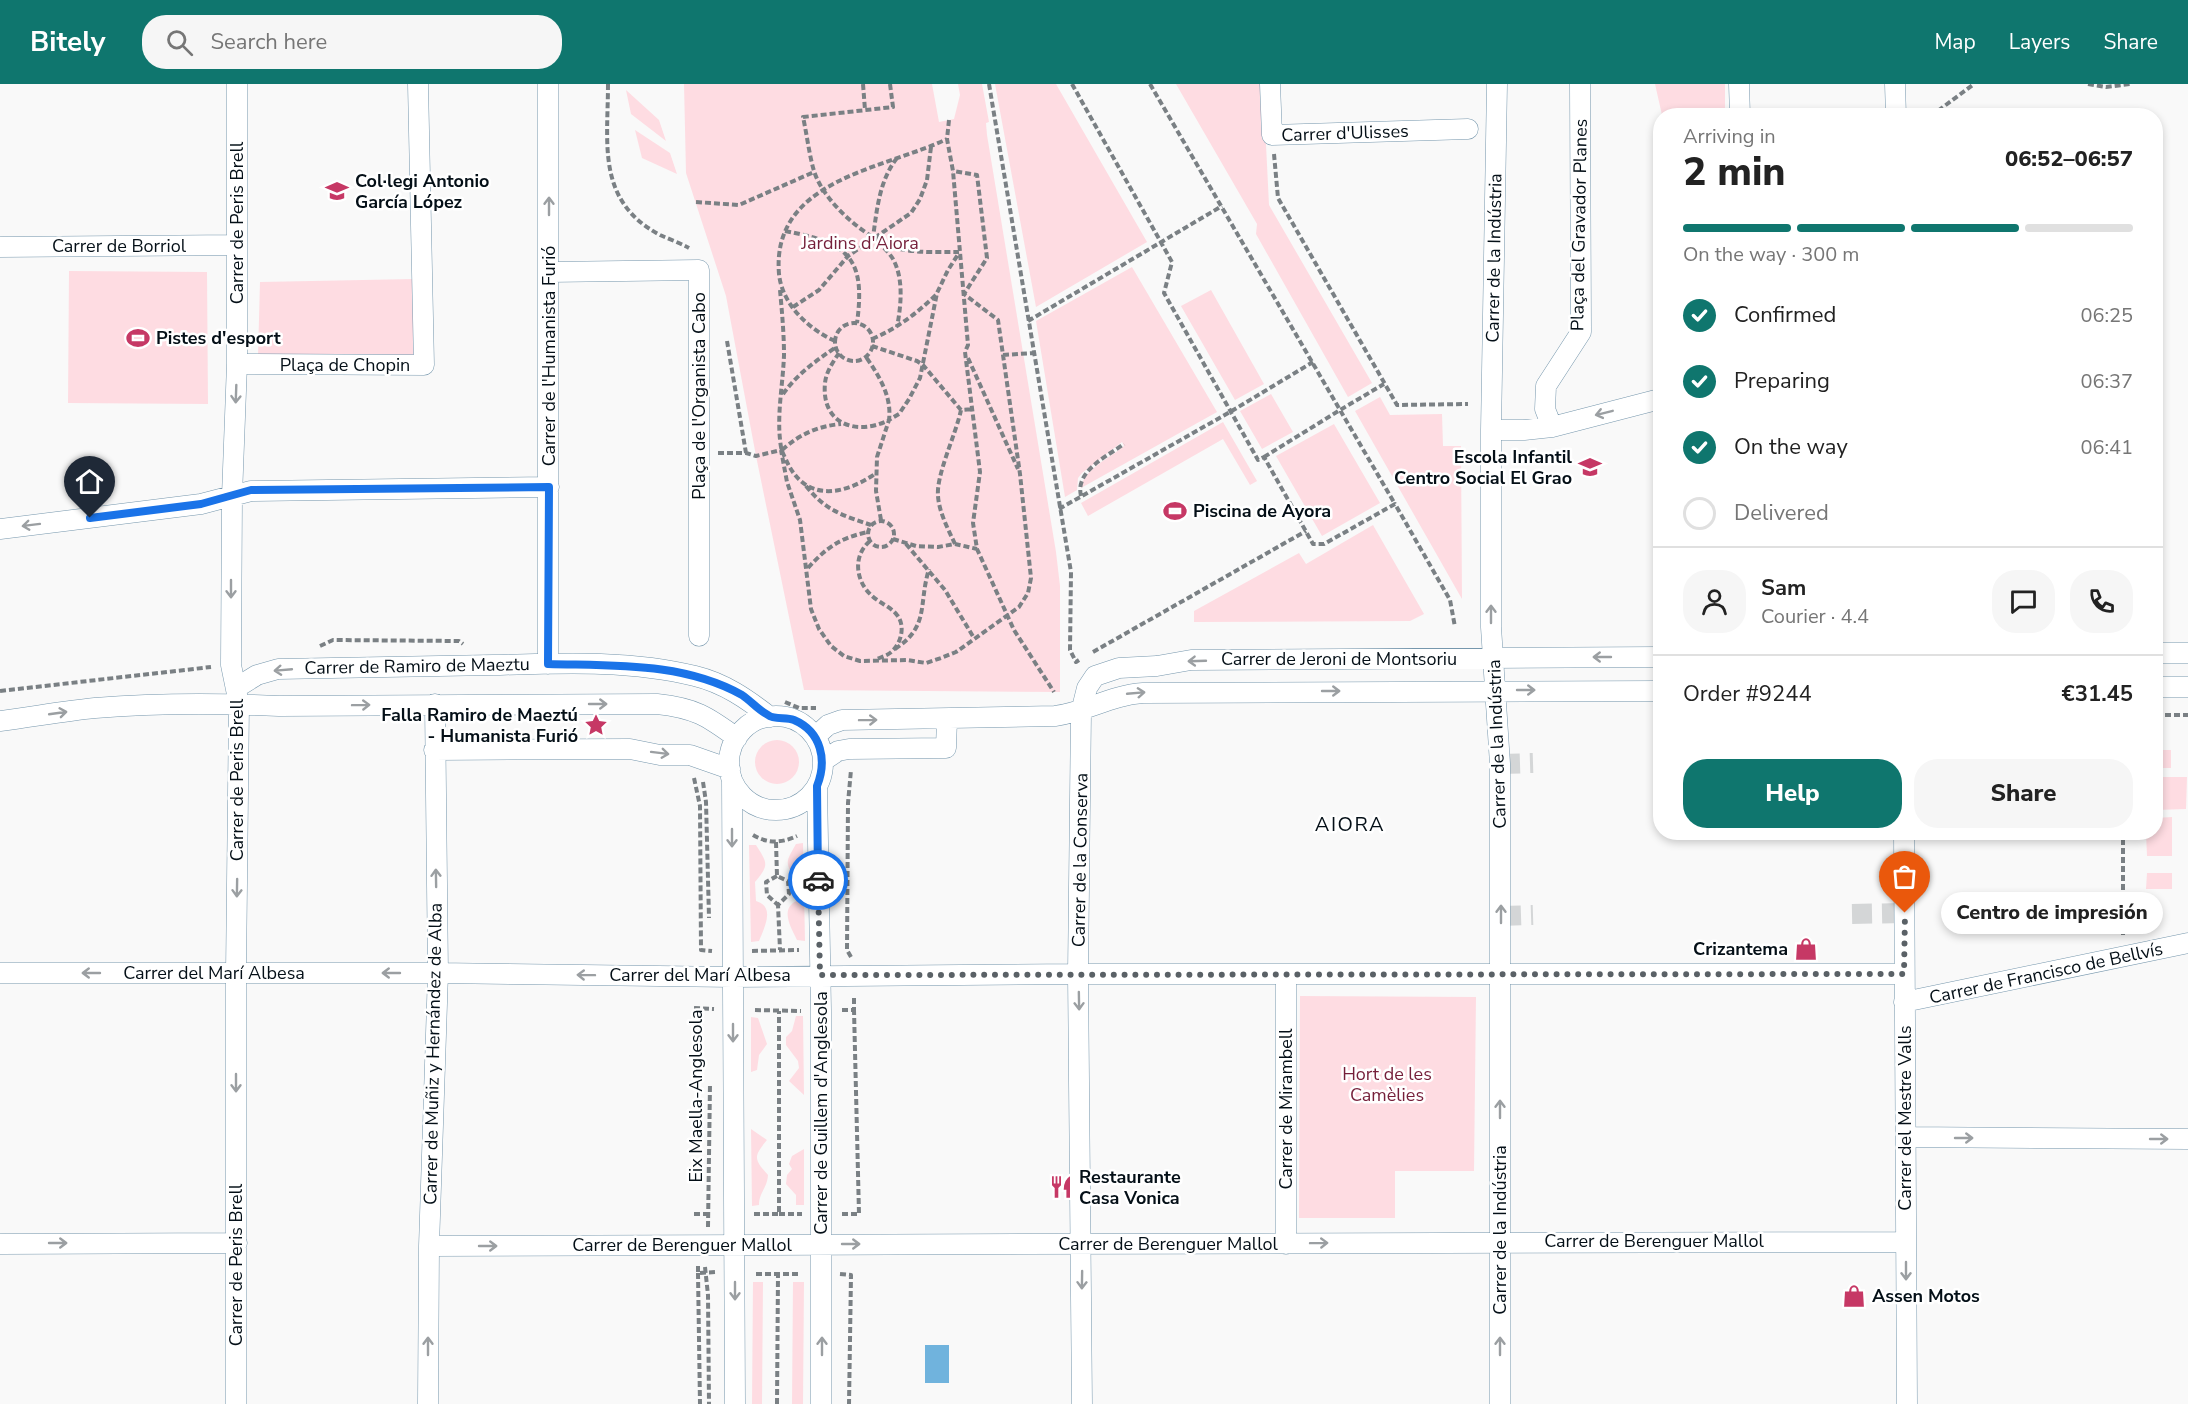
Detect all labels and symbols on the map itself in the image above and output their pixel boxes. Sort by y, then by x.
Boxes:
street label: Carrer d'Ulisses [1281,119,1409,147]
street label: Plaça del Gravador Planes [1565,119,1593,331]
street label: Carrer de Peris Brell [225,141,249,304]
place label: Col·legi Antonio García López [355,169,489,214]
street label: Carrer de la Indústria [1481,173,1507,343]
school or university icon: Col·legi Antonio García López [324,178,350,204]
one-way arrow [543,197,555,217]
park label: Jardins d'Aiora [800,231,919,255]
street label: Carrer de Borriol [52,234,187,258]
street label: Carrer de l'Humanista Furió [537,246,561,466]
street label: Plaça de l'Organista Cabo [687,292,711,500]
sports icon: Pistes d'esport [125,325,151,351]
place label: Pistes d'esport [156,326,281,350]
street label: Plaça de Chopin [280,353,410,377]
one-way arrow [230,384,241,404]
one-way arrow [1595,408,1614,420]
place label: Escola Infantil Centro Social El Grao [1394,445,1572,490]
school or university icon: Escola Infantil Centro Social El Grao [1577,454,1603,480]
pin [64,456,115,518]
sports icon: Piscina de Ayora [1162,498,1188,524]
place label: Piscina de Ayora [1193,499,1331,523]
one-way arrow [22,520,42,531]
one-way arrow [225,579,237,599]
one-way arrow [1485,604,1497,624]
street label: Carrer de Jeroni de Montsoriu [1221,647,1457,671]
one-way arrow [1593,651,1613,663]
street label: Carrer de Ramiro de Maeztu [304,652,530,680]
one-way arrow [1188,655,1208,666]
street label: Carrer de la Indústria [1482,659,1512,829]
one-way arrow [274,665,293,676]
one-way arrow [1515,684,1535,696]
one-way arrow [1320,685,1340,697]
one-way arrow [1126,688,1145,699]
street label: Carrer de Peris Brell [225,698,249,861]
one-way arrow [588,698,608,710]
one-way arrow [350,699,370,711]
place label: Falla Ramiro de Maeztú - Humanista Furió [381,703,578,748]
one-way arrow [48,707,67,718]
place icon: Falla Ramiro de Maeztú - Humanista Furió [583,712,609,738]
one-way arrow [858,714,878,726]
one-way arrow [650,748,670,759]
street label: Carrer de la Conserva [1066,773,1094,947]
district label: AIORA [1315,811,1385,838]
one-way arrow [726,827,738,847]
courier [788,850,848,910]
pin [1879,851,1930,913]
one-way arrow [431,868,442,888]
one-way arrow [231,878,243,898]
callout: Centro de impresión [1941,892,2163,934]
street label: Carrer de Muñiz y Hernández de Alba [418,903,448,1205]
one-way arrow [1495,904,1507,924]
shop icon: Crizantema [1793,936,1819,962]
street label: Carrer de Francisco de Bellvís [1927,936,2165,1010]
place label: Crizantema [1693,937,1788,961]
street label: Carrer del Marí Albesa [123,961,305,985]
street label: Carrer del Marí Albesa [609,963,791,987]
one-way arrow [81,967,101,979]
one-way arrow [381,967,401,979]
one-way arrow [576,969,596,981]
street label: Carrer de Guillem d'Anglesola [809,991,833,1235]
one-way arrow [1073,991,1085,1011]
street label: Eix Maella-Anglesola [684,1010,708,1182]
one-way arrow [727,1022,739,1042]
street label: Carrer del Mestre Valls [1893,1025,1917,1211]
street label: Carrer de Mirambell [1274,1028,1298,1190]
park label: Hort de les Camèlies [1342,1062,1432,1107]
one-way arrow [231,1073,242,1093]
one-way arrow [1494,1099,1506,1119]
one-way arrow [1954,1132,1974,1143]
one-way arrow [2149,1133,2169,1145]
street label: Carrer de la Indústria [1488,1145,1512,1315]
place label: Restaurante Casa Vonica [1079,1165,1181,1210]
restaurant icon: Restaurante Casa Vonica [1048,1174,1074,1200]
street label: Carrer de Peris Brell [224,1183,248,1346]
street label: Carrer de Berenguer Mallol [1544,1229,1764,1253]
street label: Carrer de Berenguer Mallol [1058,1232,1278,1256]
street label: Carrer de Berenguer Mallol [572,1233,792,1257]
one-way arrow [48,1237,68,1249]
one-way arrow [1308,1237,1328,1249]
one-way arrow [840,1238,860,1250]
one-way arrow [477,1240,497,1252]
one-way arrow [1900,1260,1912,1280]
one-way arrow [1076,1270,1088,1290]
one-way arrow [729,1280,741,1300]
shop icon: Assen Motos [1841,1283,1867,1309]
place label: Assen Motos [1872,1284,1980,1308]
one-way arrow [422,1336,434,1356]
one-way arrow [816,1336,827,1356]
one-way arrow [1494,1336,1506,1356]

